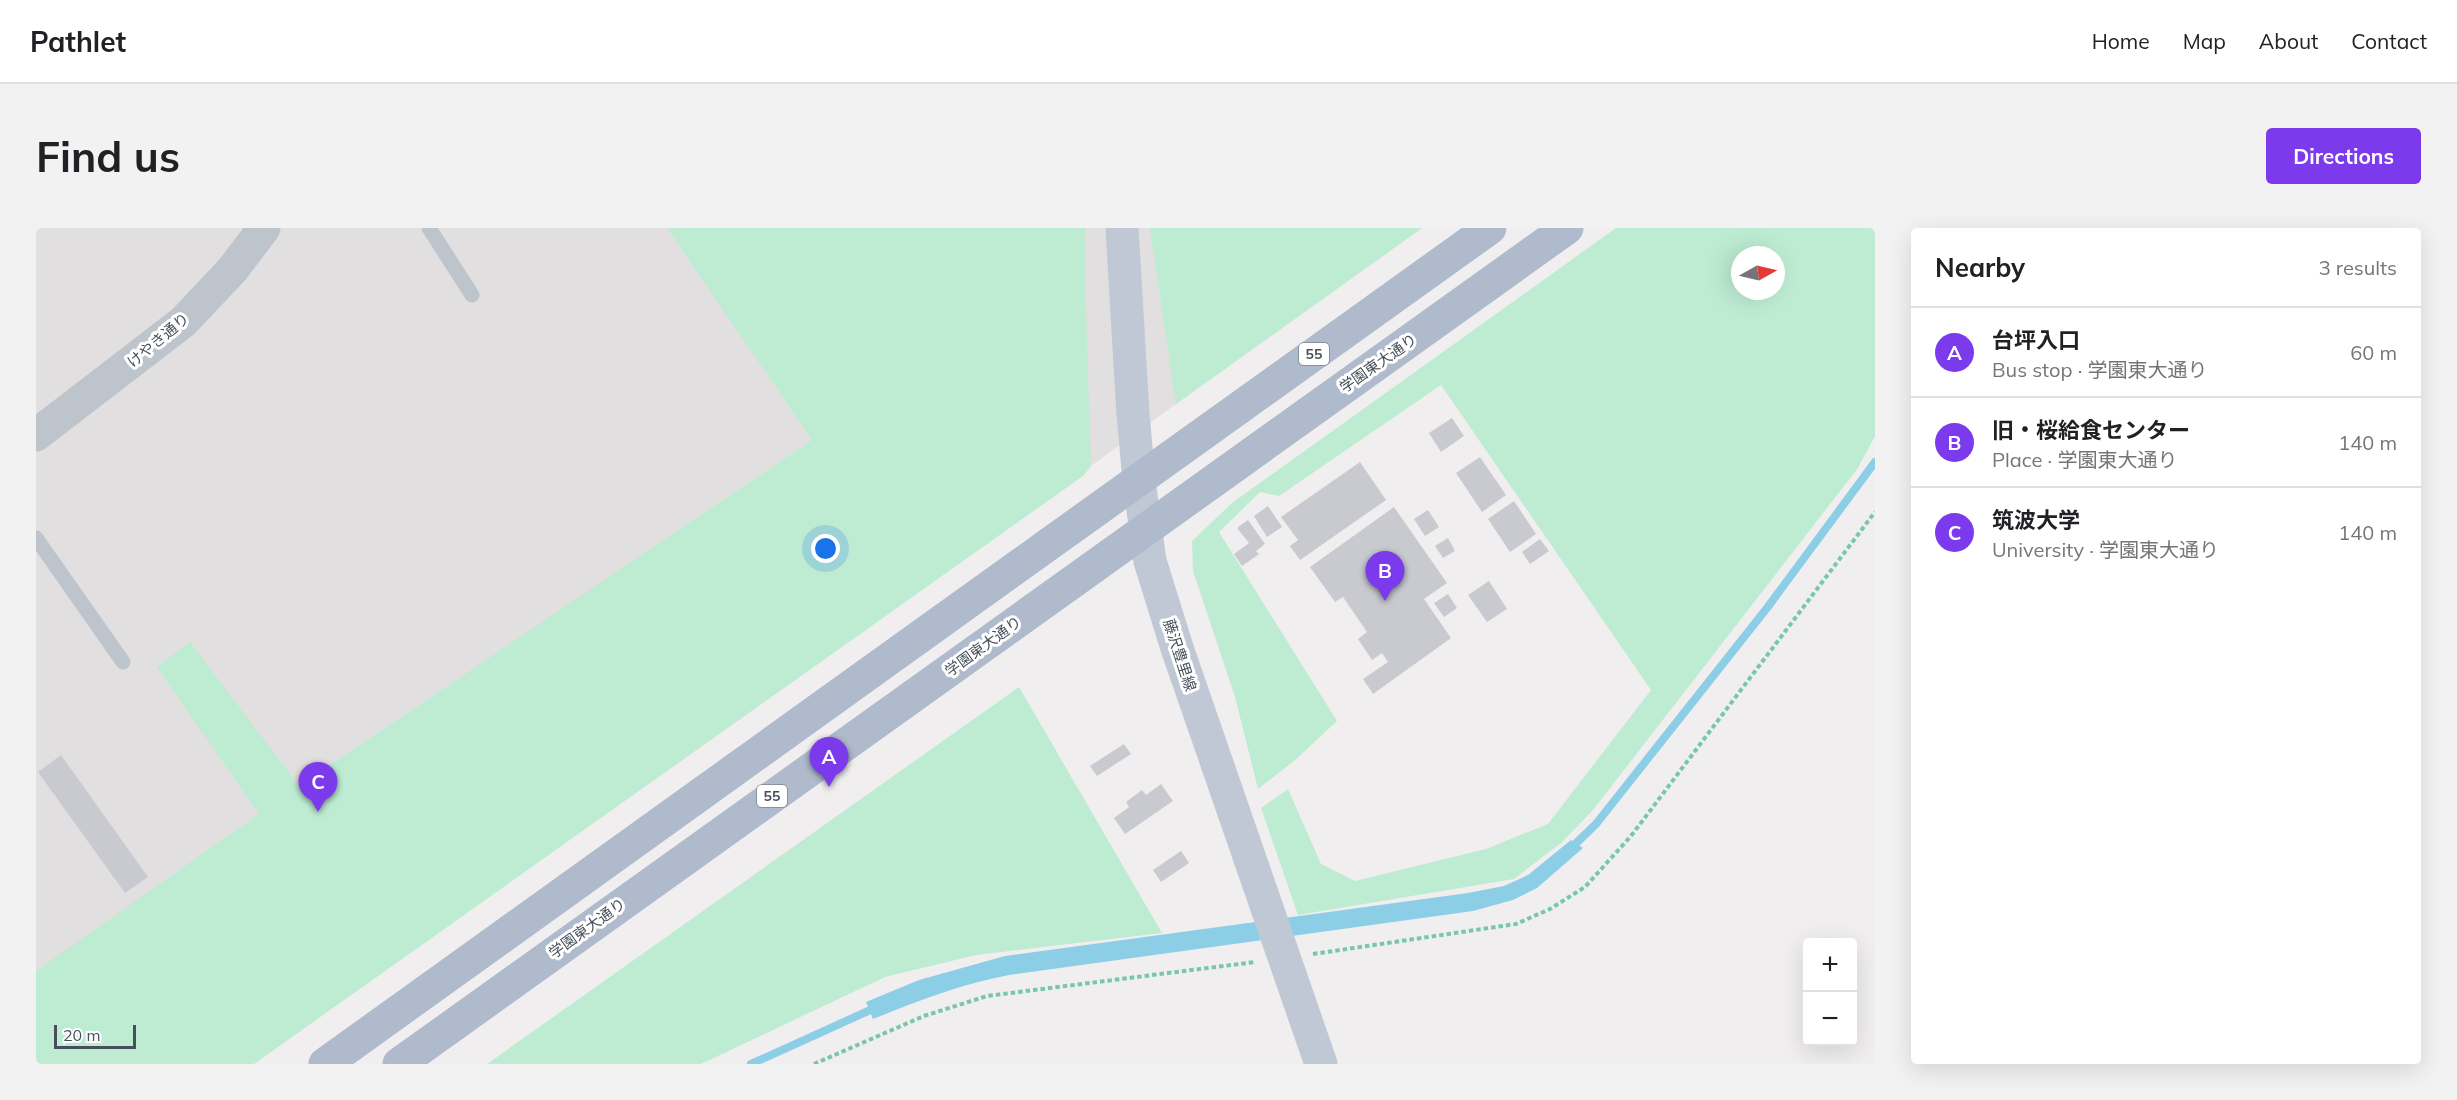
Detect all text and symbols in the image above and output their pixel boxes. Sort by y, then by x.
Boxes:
text: Pathlet [30,24,126,59]
text: Home [2092,28,2150,54]
text: Map [2183,28,2226,54]
text: About [2259,28,2318,54]
text: Contact [2351,28,2427,54]
button: Directions [2266,128,2421,184]
text: Find us [36,130,180,183]
north arrow [1731,246,1785,300]
text: Nearby [1935,251,2025,284]
text: 3 results [2319,255,2397,280]
street label: けやき通り [123,309,193,371]
text: 台坪入口 [1992,326,2080,354]
street label: 学園東大通り [1336,329,1420,397]
text: A [1947,340,1962,365]
text: 60 m [2350,340,2397,365]
road number: 55 [1299,343,1329,365]
text: Bus stop · 学園東大通り [1992,357,2207,382]
text: 旧・桜給食センター [1992,416,2190,444]
text: B [1948,430,1961,455]
text: 140 m [2338,430,2397,455]
text: Place · 学園東大通り [1992,447,2177,472]
text: 筑波大学 [1992,506,2080,534]
text: C [1948,520,1961,545]
text: 140 m [2338,520,2397,545]
your location [811,534,840,563]
text: University · 学園東大通り [1992,537,2219,562]
pin: B [1366,552,1404,601]
street label: 学園東大通り [941,612,1025,680]
street label: 藤沢豊里線 [1159,616,1201,694]
pin: A [810,738,848,787]
pin: C [298,762,338,812]
road number: 55 [757,785,787,807]
street label: 学園東大通り [545,894,629,962]
map controls [1803,938,1857,1046]
button: + [1803,938,1857,992]
button: − [1803,992,1857,1046]
scale bar [54,1022,136,1050]
text: 20 m [63,1025,100,1045]

